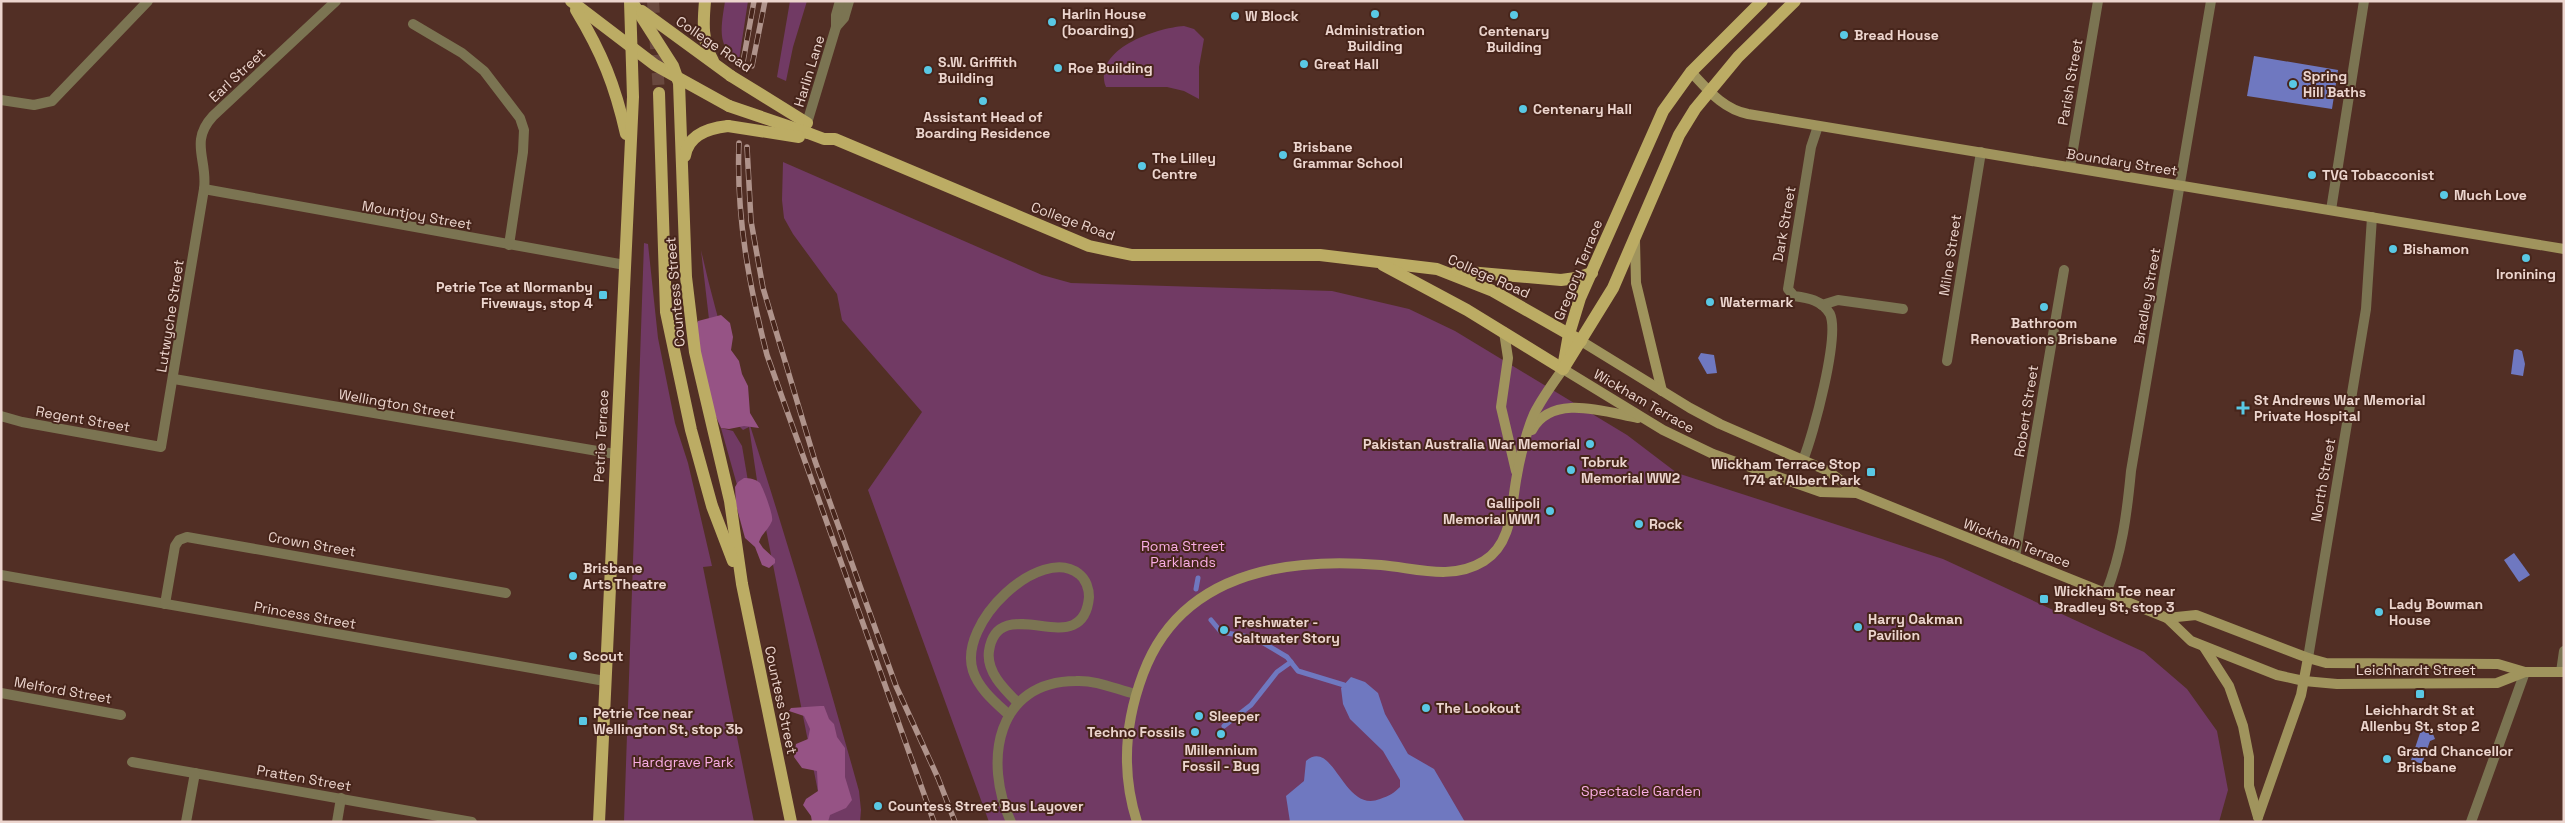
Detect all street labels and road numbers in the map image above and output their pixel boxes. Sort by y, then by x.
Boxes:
street label: College Road [672,12,756,76]
street label: Harlin Lane [790,33,828,109]
street label: Parish Street [2054,37,2086,127]
street label: Earl Street [205,44,269,106]
street label: Boundary Street [2065,144,2179,180]
street label: Dark Street [1768,185,1800,263]
street label: Mountjoy Street [361,196,473,234]
street label: College Road [1029,197,1117,245]
street label: Milne Street [1935,213,1965,297]
street label: Gregory Terrace [1550,217,1606,323]
street label: Countess Street [661,236,689,348]
street label: Bradley Street [2130,246,2164,346]
street label: College Road [1445,250,1533,302]
street label: Lutwyche Street [152,258,188,374]
street label: Robert Street [2010,364,2042,458]
street label: Wickham Terrace [1590,365,1698,437]
street label: Wellington Street [337,385,457,423]
street label: Petrie Terrace [590,389,612,483]
street label: Regent Street [34,402,132,436]
street label: North Street [2307,437,2339,523]
street label: Wickham Terrace [1961,514,2073,572]
street label: Crown Street [267,527,357,561]
street label: Princess Street [252,597,358,633]
street label: Countess Street [761,644,801,756]
street label: Leichhardt Street [2356,661,2476,679]
street label: Melford Street [13,673,113,707]
street label: Pratten Street [255,761,353,795]

